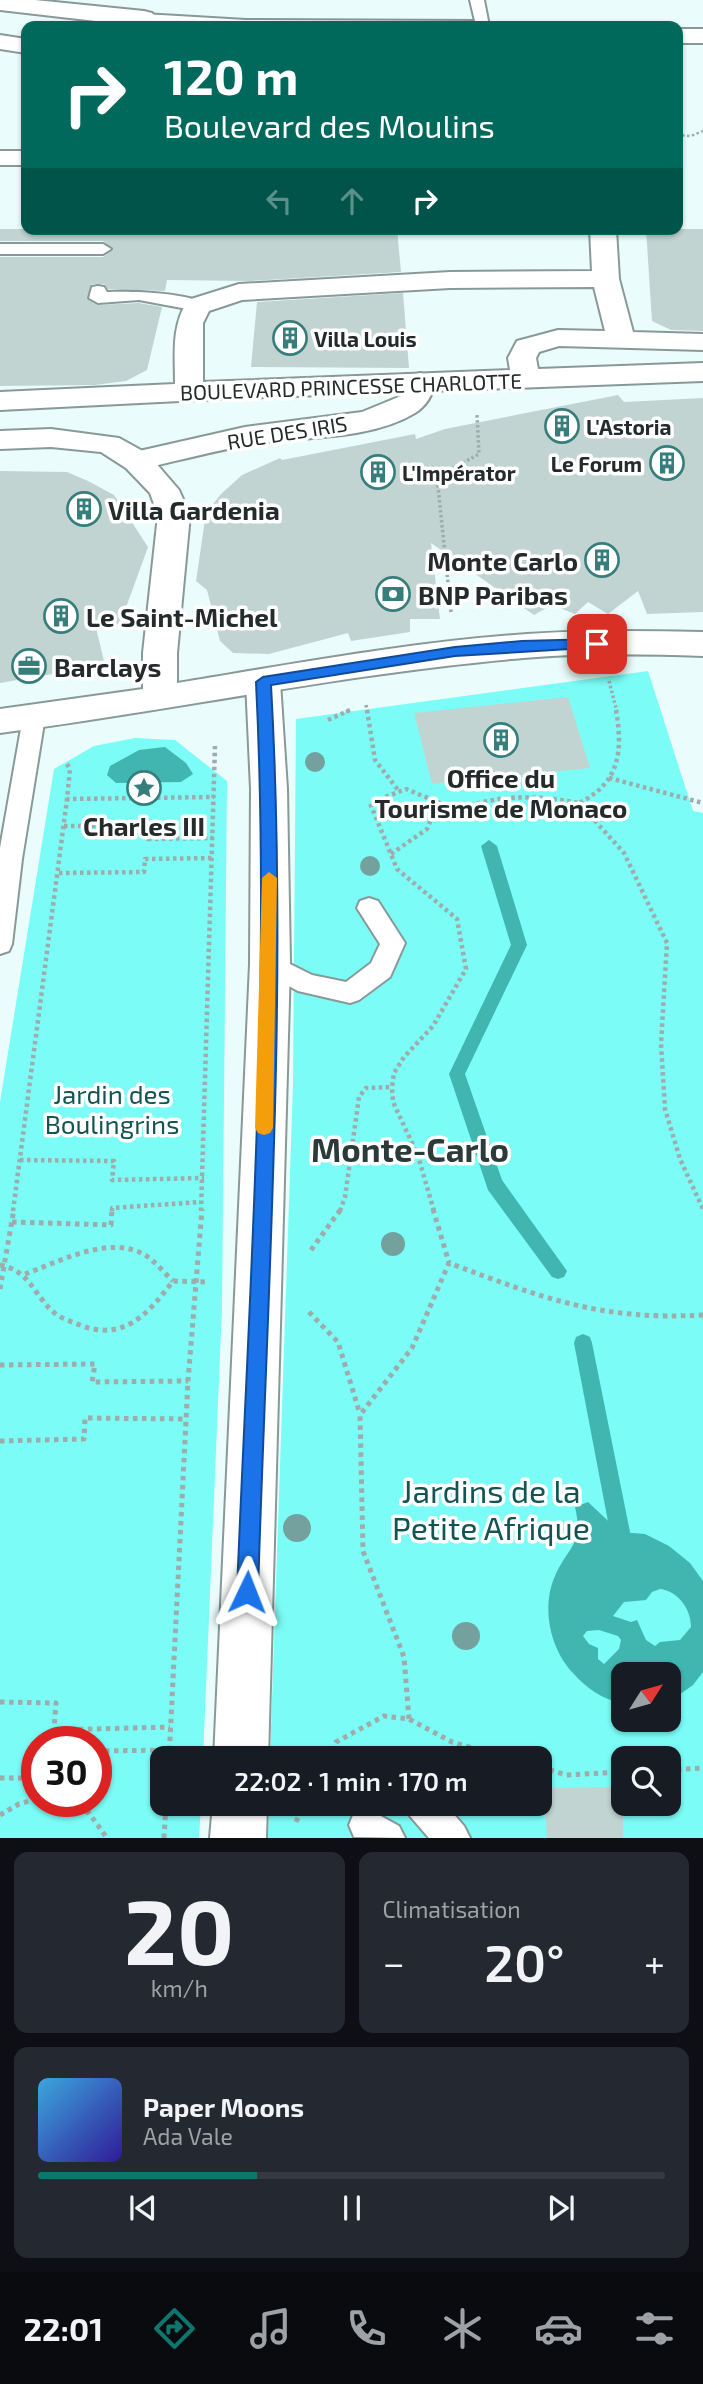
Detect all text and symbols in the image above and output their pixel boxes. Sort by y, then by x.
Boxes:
text: 120 m [164,46,298,105]
icon: right [49,49,140,140]
text: Boulevard des Moulins [164,106,495,144]
icon: left [260,182,298,220]
icon: ahead [333,182,371,220]
icon: right [406,182,444,220]
building icon: Villa Louis [271,319,309,357]
place label: Villa Louis [314,326,417,351]
street label: BOULEVARD PRINCESSE CHARLOTTE [180,368,522,404]
building icon: L'Astoria [543,407,581,445]
street label: RUE DES IRIS [225,410,349,454]
place label: L'Astoria [586,414,672,439]
building icon: Le Forum [648,444,686,482]
place label: Le Forum [551,451,642,476]
building icon: L'Impérator [359,453,397,491]
place label: L'Impérator [402,460,516,485]
building icon: Villa Gardenia [65,490,103,528]
place label: Villa Gardenia [108,494,280,525]
building icon: Monte Carlo [583,541,621,579]
place label: Monte Carlo [427,545,578,576]
bank icon: BNP Paribas [374,575,412,613]
place label: BNP Paribas [418,579,568,610]
building icon: Le Saint-Michel [42,597,80,635]
place label: Le Saint-Michel [86,601,278,632]
pin [567,614,627,674]
icon: arrive [578,625,616,663]
office icon: Barclays [10,647,48,685]
place label: Barclays [54,651,161,683]
building icon: Office du Tourisme de Monaco [482,721,520,759]
place label: Office du Tourisme de Monaco [375,762,627,823]
place icon: Charles III [125,769,163,807]
place label: Charles III [83,810,205,841]
park label: Jardin des Boulingrins [45,1078,179,1139]
district label: Monte-Carlo [311,1129,509,1169]
park label: Jardins de la Petite Afrique [392,1471,590,1546]
position arrow [210,1555,284,1629]
north arrow [611,1662,681,1732]
map controls [611,1662,681,1816]
speed limit sign: 30 [21,1726,112,1817]
button: search [611,1746,681,1816]
text: 22:02 · 1 min · 170 m [234,1765,468,1796]
text: 20 [124,1874,234,1983]
text: Climatisation [383,1895,521,1923]
text: 20° [484,1930,565,1992]
text: − [383,1939,405,1985]
text: + [644,1939,665,1985]
text: km/h [151,1974,208,2002]
text: Paper Moons [143,2091,304,2122]
text: Ada Vale [143,2122,233,2150]
icon: previous [124,2189,162,2227]
icon: pause [333,2189,371,2227]
icon: next [542,2189,580,2227]
icon: directions [150,2304,199,2353]
icon: music [246,2304,295,2353]
icon: phone [342,2304,391,2353]
icon: climate [438,2304,487,2353]
icon: car [534,2304,583,2353]
icon: filters [630,2304,679,2353]
text: 22:01 [24,2309,103,2347]

